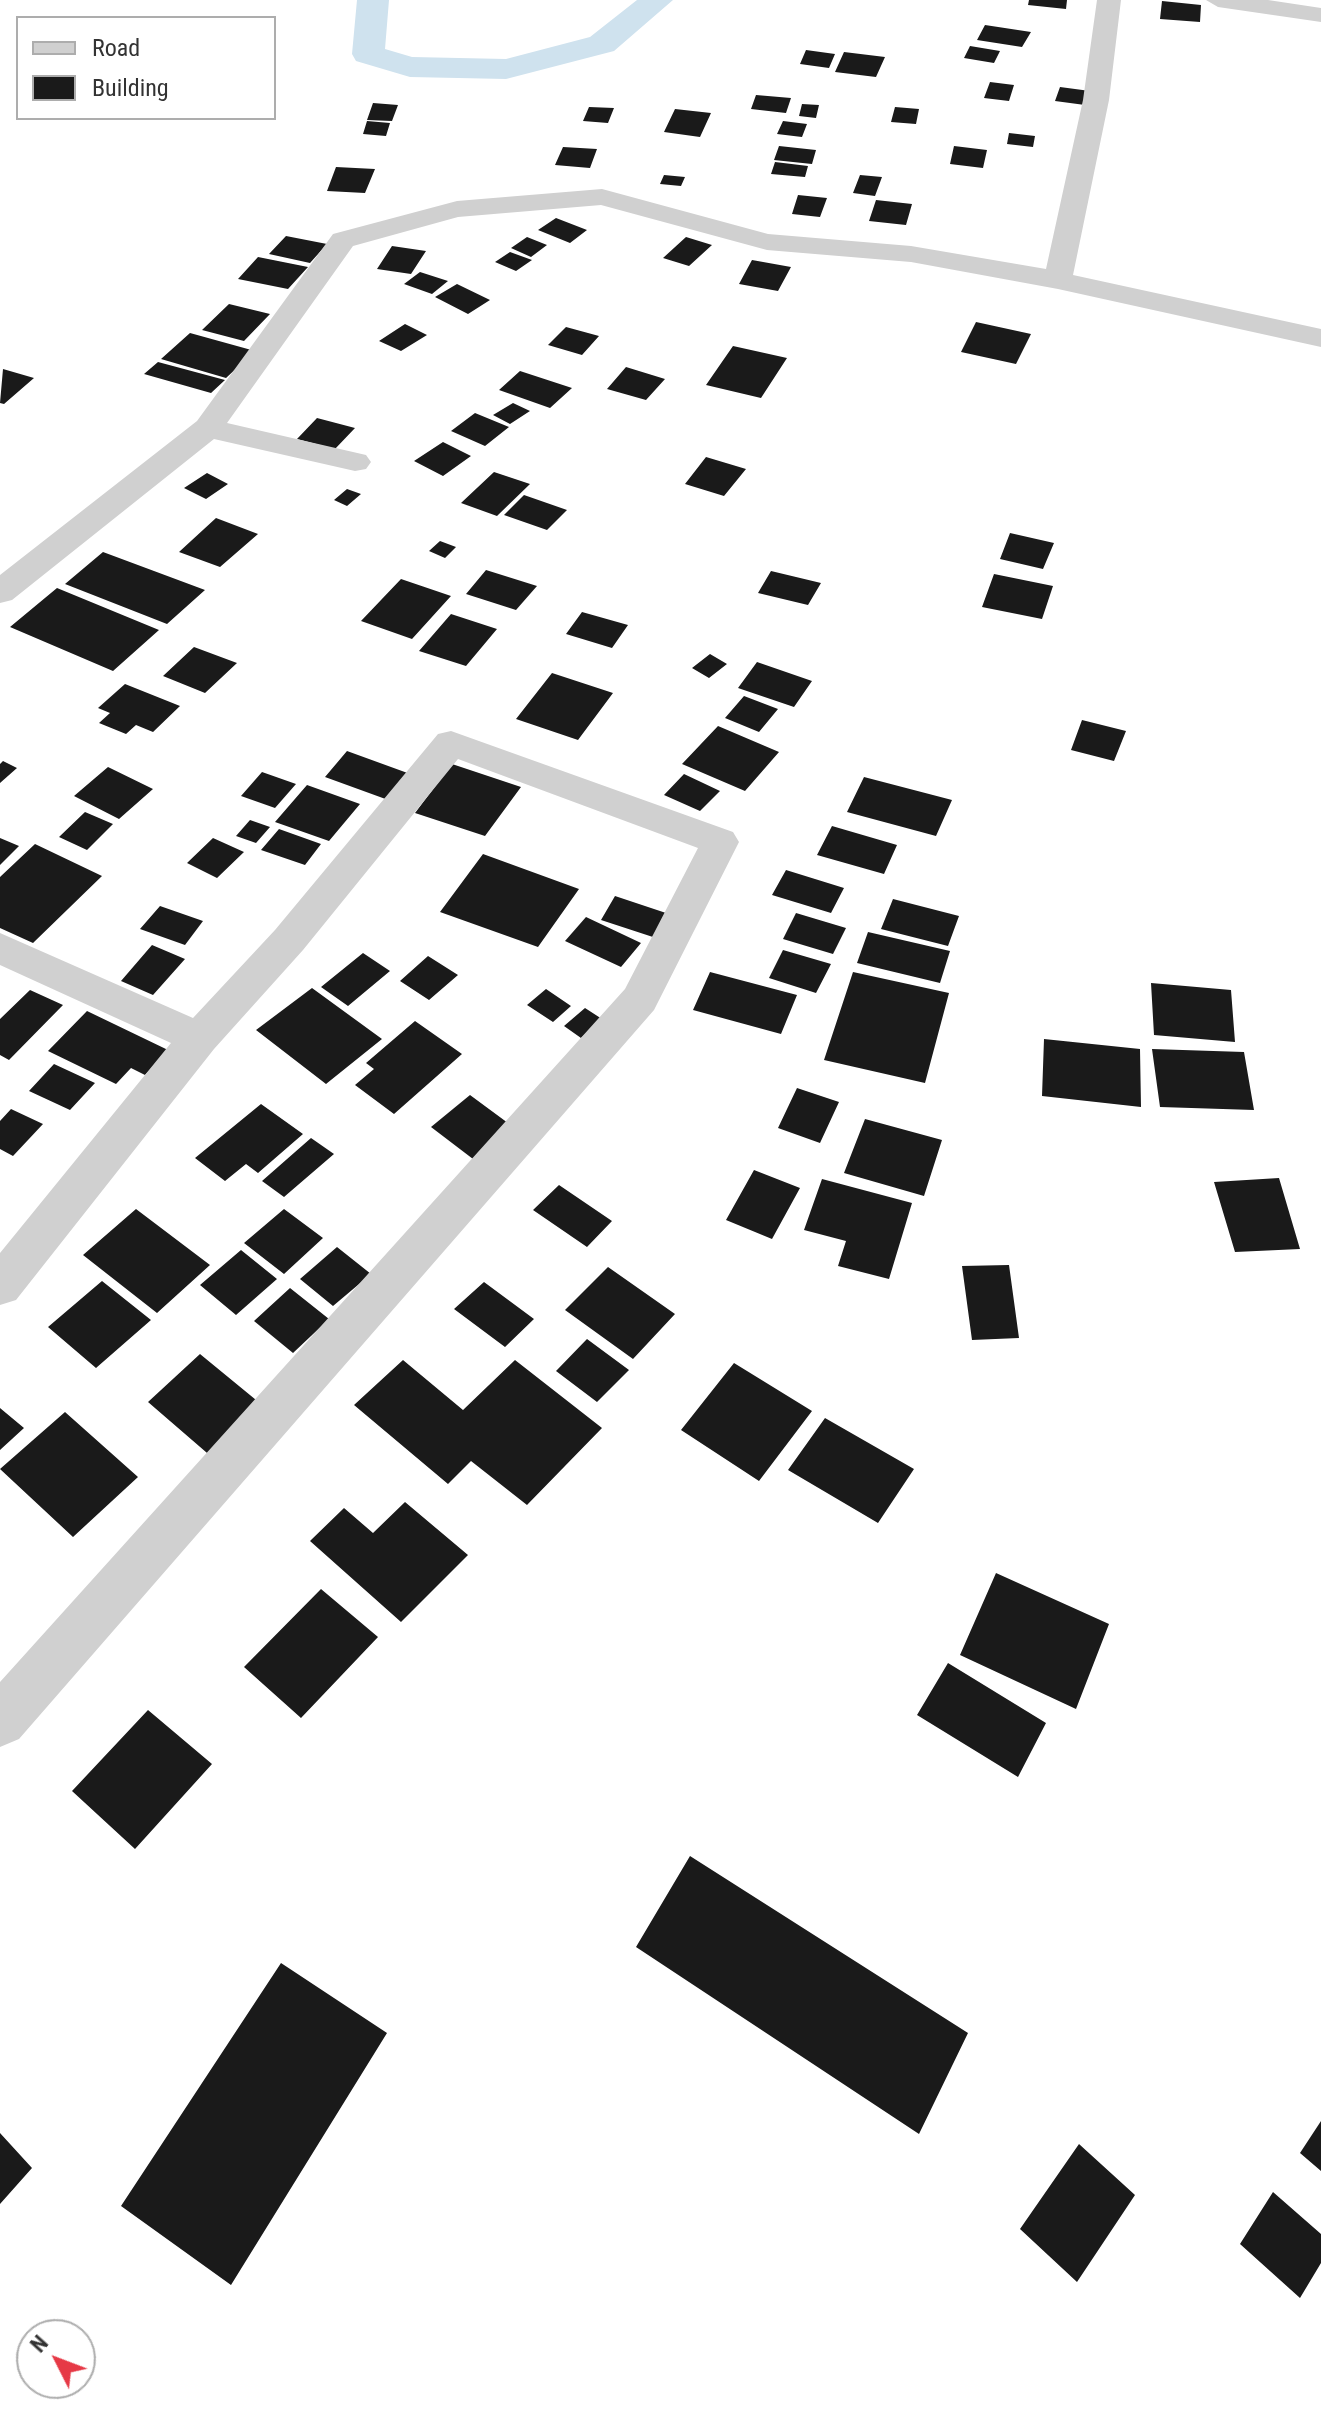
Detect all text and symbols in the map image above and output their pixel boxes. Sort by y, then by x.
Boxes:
legend [16,16,276,120]
text: Road [92,34,140,62]
text: Building [92,74,169,102]
north arrow [16,2319,96,2399]
text: N [25,2331,53,2357]

